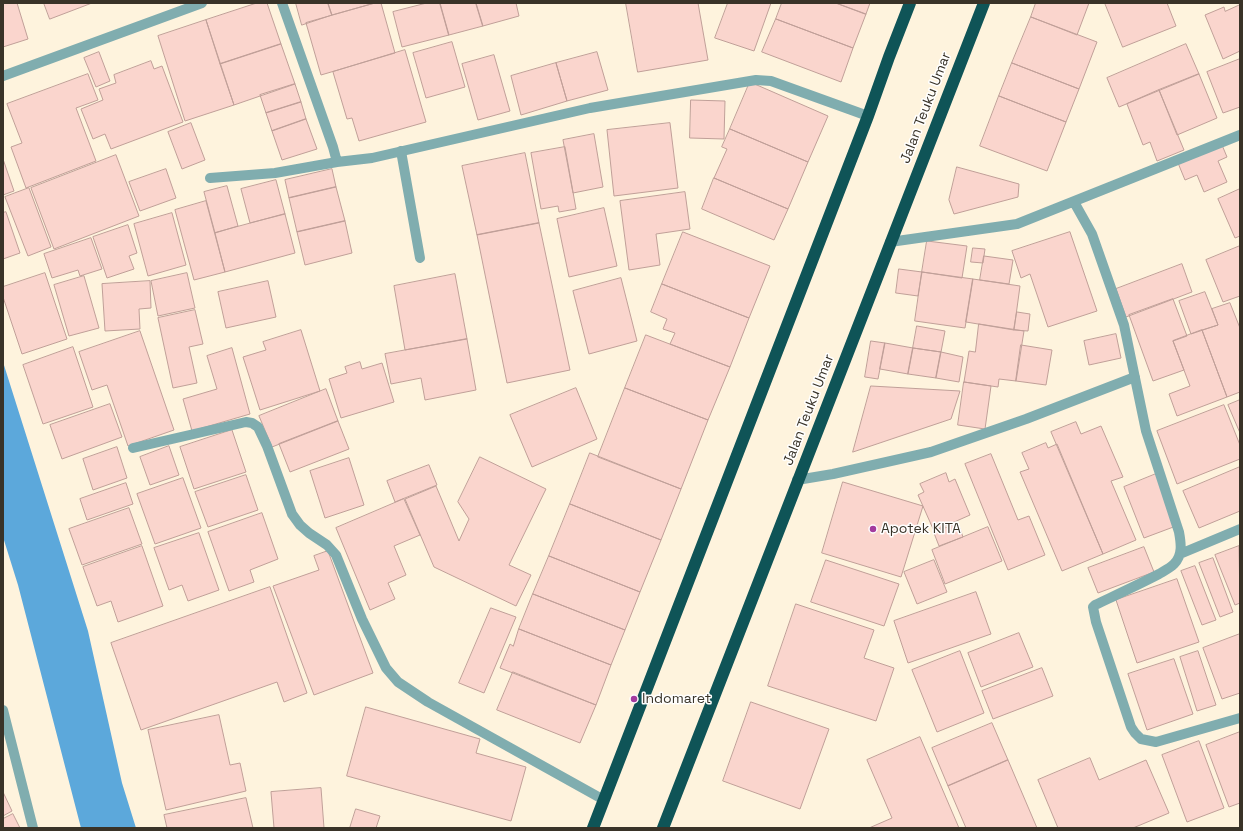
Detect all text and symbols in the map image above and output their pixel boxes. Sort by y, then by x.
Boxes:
street label: Jalan Teuku Umar [897,50,955,166]
street label: Jalan Teuku Umar [780,352,838,468]
place label: Apotek KITA [881,521,961,537]
marker: Apotek KITA [868,524,878,534]
place label: Indomaret [642,691,711,707]
marker: Indomaret [629,694,639,704]

